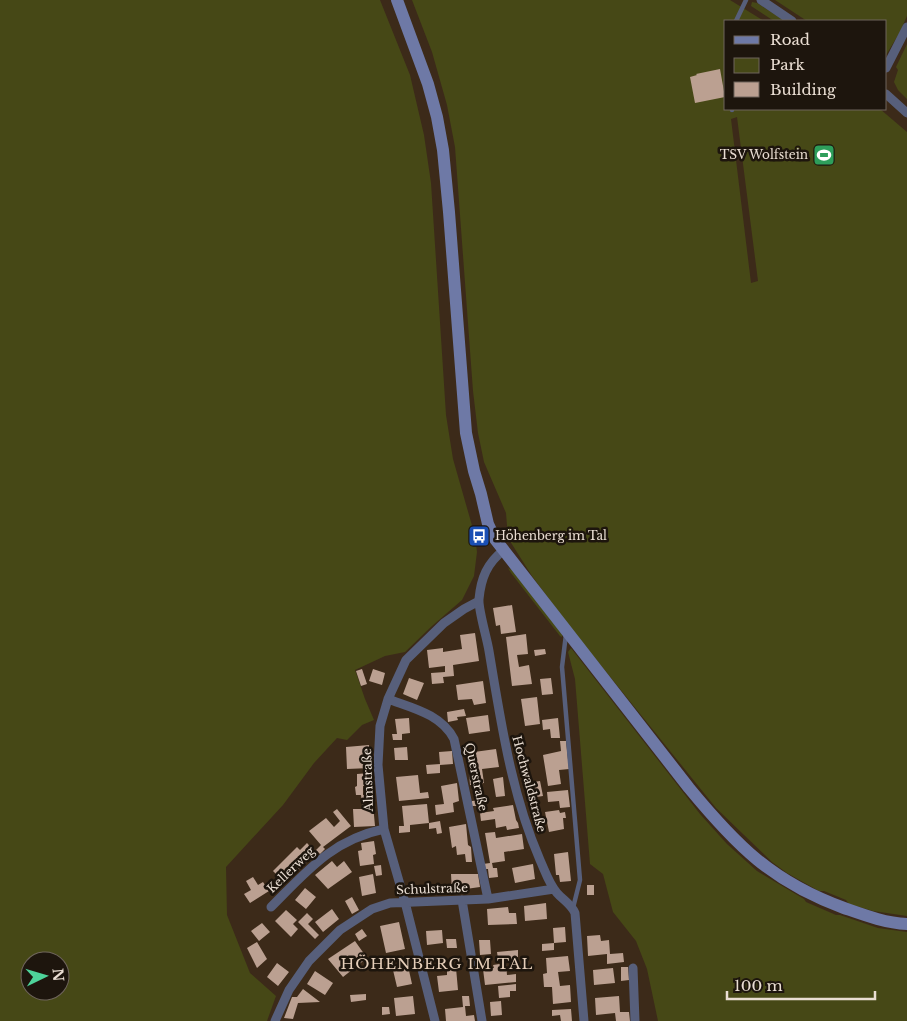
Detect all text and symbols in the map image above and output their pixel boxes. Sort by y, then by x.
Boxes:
legend [724,20,887,110]
text: Road [770,30,810,49]
text: Park [770,55,806,74]
text: Building [770,80,837,99]
sports icon: TSV Wolfstein [812,143,836,167]
place label: TSV Wolfstein [720,147,808,162]
bus stop icon: Höhenberg im Tal [467,524,491,548]
place label: Höhenberg im Tal [495,528,607,543]
street label: Hochwaldstraße [509,734,550,834]
street label: Querstraße [462,741,491,813]
street label: Almstraße [359,748,376,813]
street label: Kellerweg [264,843,318,896]
street label: Schulstraße [396,880,468,897]
north arrow [20,951,70,1001]
district label: HÖHENBERG IM TAL [341,954,533,973]
text: N [48,968,67,982]
scale bar [727,968,874,1000]
text: 100 m [734,976,783,995]

